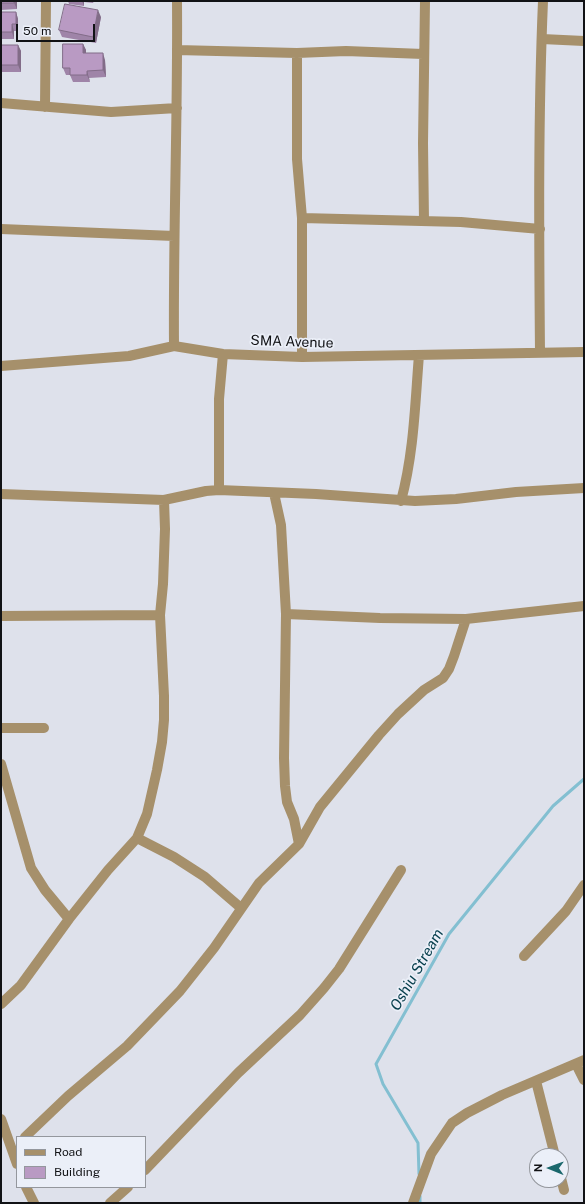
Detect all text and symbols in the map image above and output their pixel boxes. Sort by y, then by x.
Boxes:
scale bar [18,16,97,42]
text: 50 m [23,24,51,38]
street label: SMA Avenue [250,332,334,352]
water label: Oshiu Stream [386,926,448,1014]
legend [16,1136,146,1188]
text: Road [54,1145,82,1159]
north arrow [529,1148,569,1188]
text: N [532,1163,544,1172]
text: Building [54,1165,100,1179]

